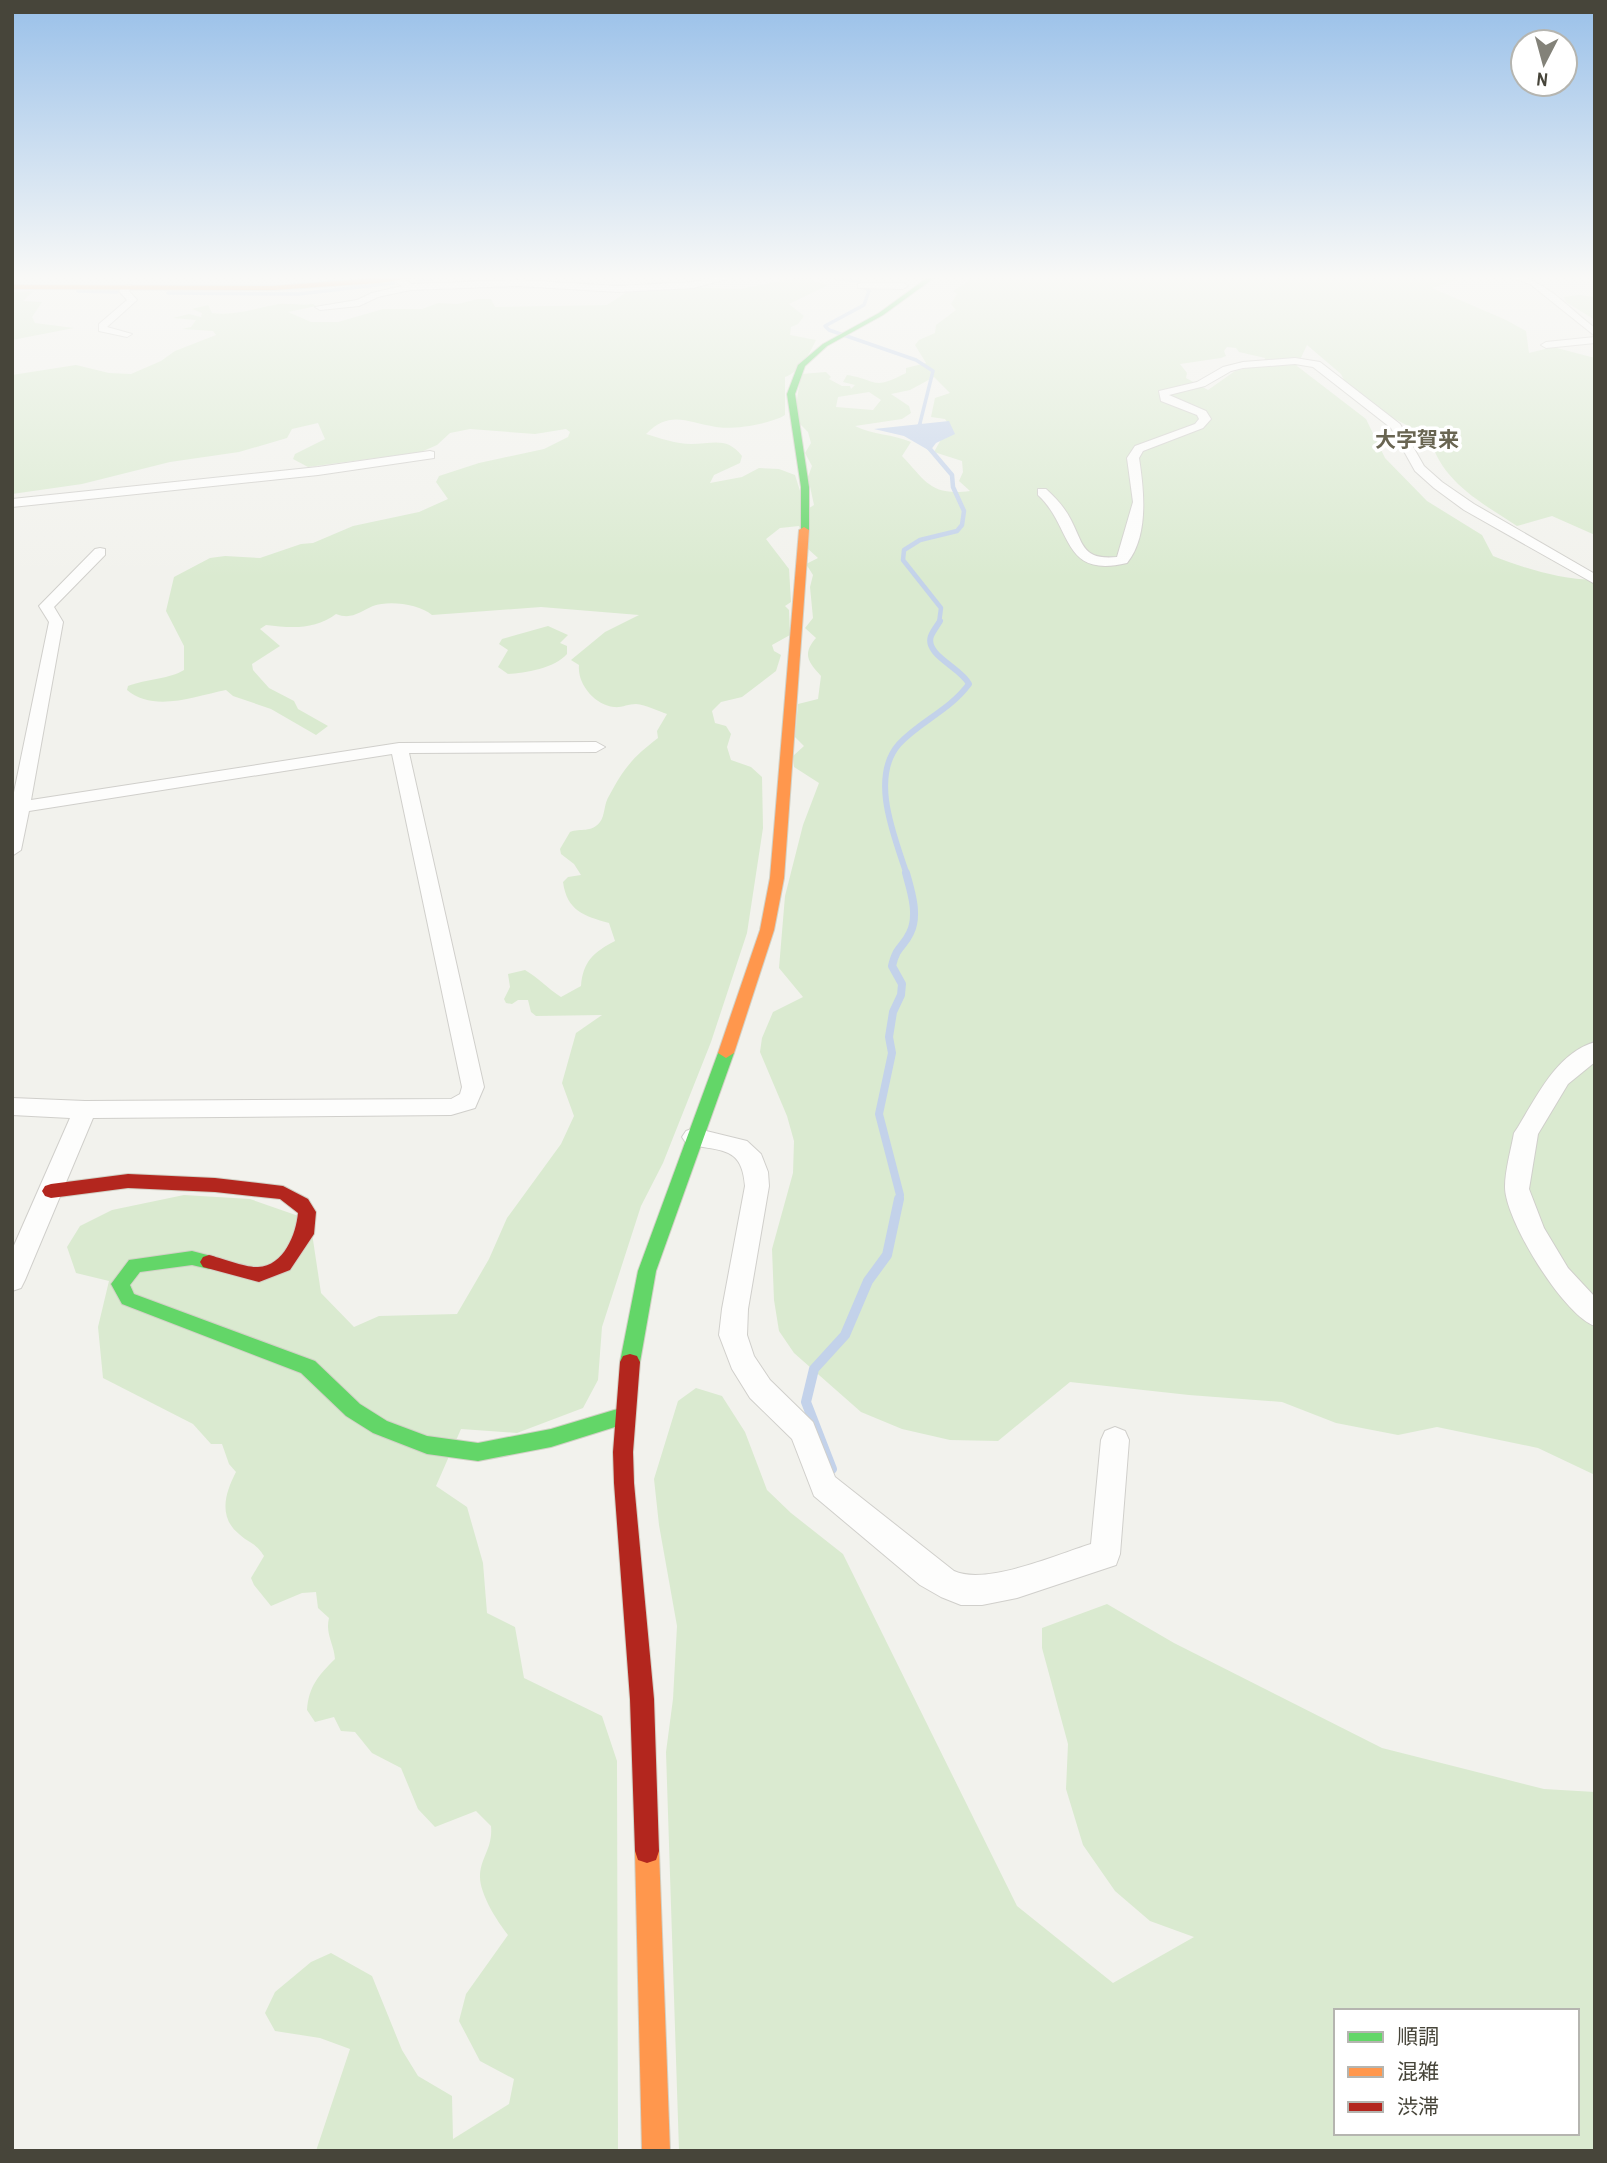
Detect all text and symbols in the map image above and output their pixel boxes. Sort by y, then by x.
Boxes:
north arrow [1509,28,1579,98]
text: N [1535,66,1549,93]
district label: 大字賀来 [1375,425,1459,454]
legend [1334,2009,1579,2135]
text: 順調 [1397,2022,1439,2051]
text: 混雑 [1397,2057,1439,2086]
text: 渋滞 [1397,2092,1439,2121]

